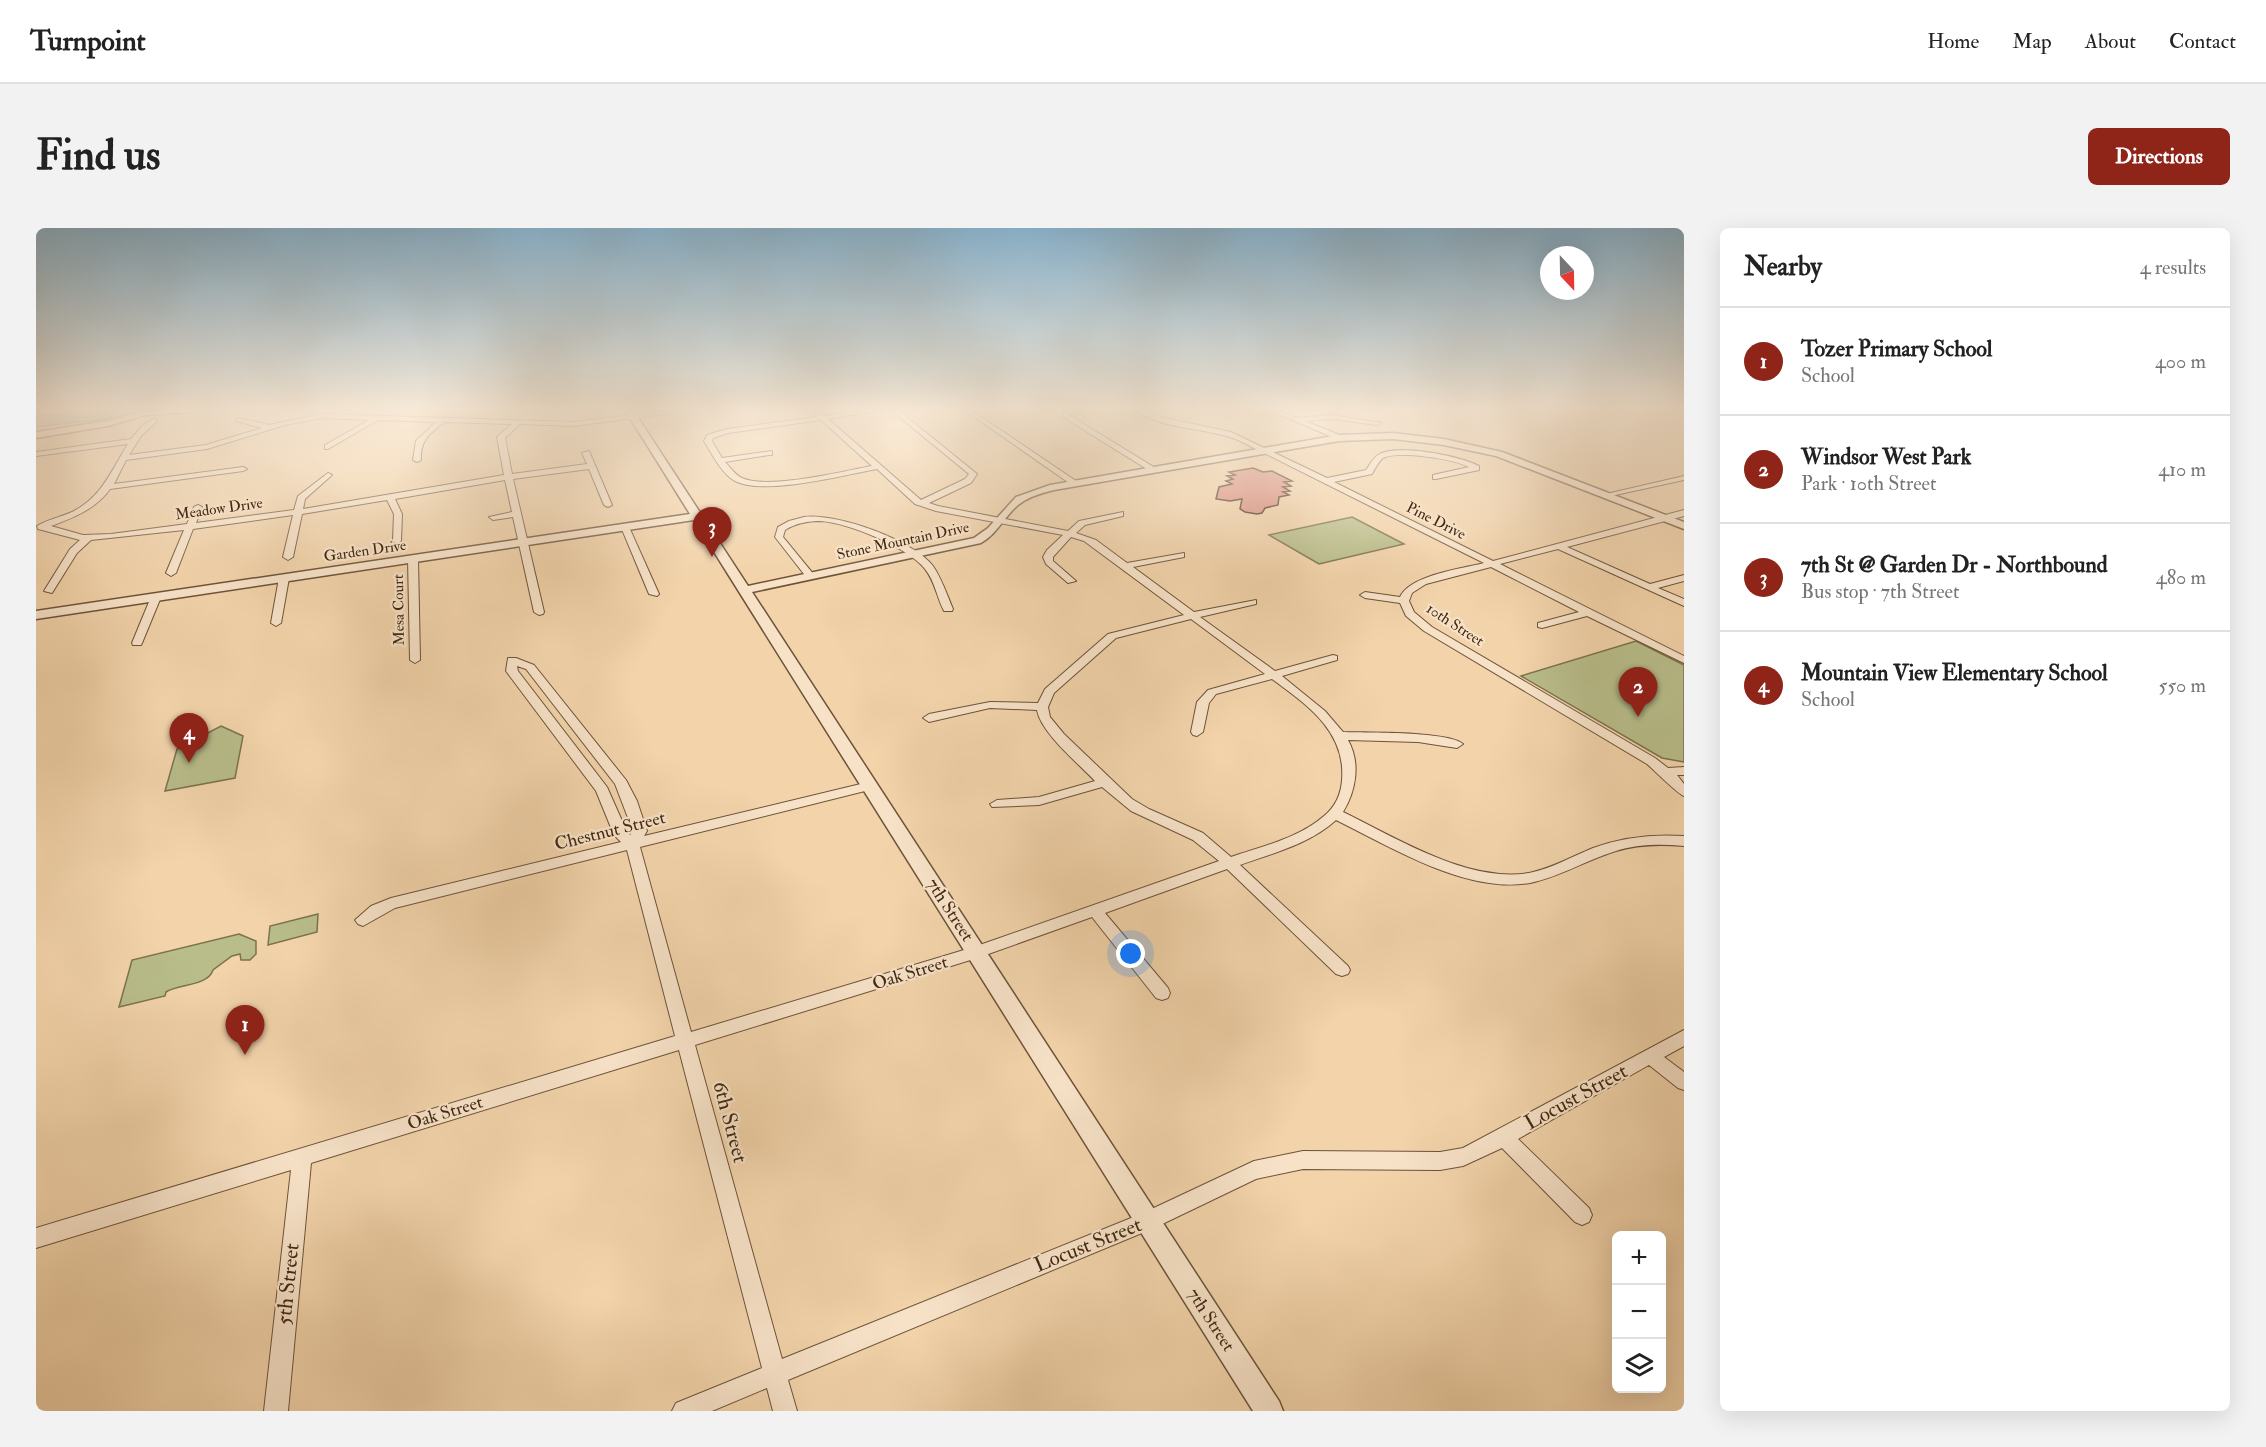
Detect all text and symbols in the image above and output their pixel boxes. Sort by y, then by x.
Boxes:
text: Turnpoint [30,24,146,59]
text: Home [1927,28,1979,55]
text: Map [2012,28,2052,55]
text: About [2085,28,2136,55]
text: Contact [2169,28,2236,55]
button: Directions [2088,128,2230,185]
text: Find us [36,130,160,182]
north arrow [1540,246,1594,300]
text: Nearby [1744,251,1822,283]
text: 4 results [2140,255,2206,280]
text: Tozer Primary School [1801,335,1992,363]
text: 1 [1760,349,1767,374]
text: 400 m [2155,349,2206,374]
text: School [1801,363,1855,388]
text: Windsor West Park [1801,443,1971,471]
text: 2 [1758,457,1769,482]
text: 410 m [2158,457,2206,482]
text: Park · 10th Street [1801,471,1936,496]
street label: Meadow Drive [174,493,264,525]
street label: Pine Drive [1403,498,1469,544]
pin: 3 [692,508,732,557]
street label: Stone Mountain Drive [835,518,971,564]
street label: Garden Drive [322,536,408,566]
text: 7th St @ Garden Dr - Northbound [1801,551,2108,579]
text: 3 [1760,565,1767,590]
text: 480 m [2156,565,2206,590]
street label: Mesa Court [389,574,409,646]
text: Bus stop · 7th Street [1801,579,1959,604]
street label: 10th Street [1423,599,1488,651]
text: Mountain View Elementary School [1801,659,2108,687]
pin: 2 [1618,668,1658,717]
text: 4 [1758,673,1769,698]
text: 550 m [2159,673,2206,698]
text: School [1801,687,1855,712]
pin: 4 [170,714,208,763]
street label: Chestnut Street [552,806,668,856]
street label: 7th Street [921,874,979,946]
your location [1116,939,1145,968]
street label: Oak Street [869,951,951,995]
pin: 1 [226,1006,264,1055]
street label: Locust Street [1520,1058,1632,1136]
street label: 6th Street [706,1078,754,1166]
street label: Oak Street [404,1091,486,1135]
street label: Locust Street [1030,1211,1146,1279]
map controls [1612,1231,1666,1393]
button: + [1612,1231,1666,1285]
street label: 5th Street [270,1242,306,1326]
street label: 7th Street [1182,1284,1240,1356]
button: − [1612,1285,1666,1339]
button: layers [1612,1339,1666,1393]

